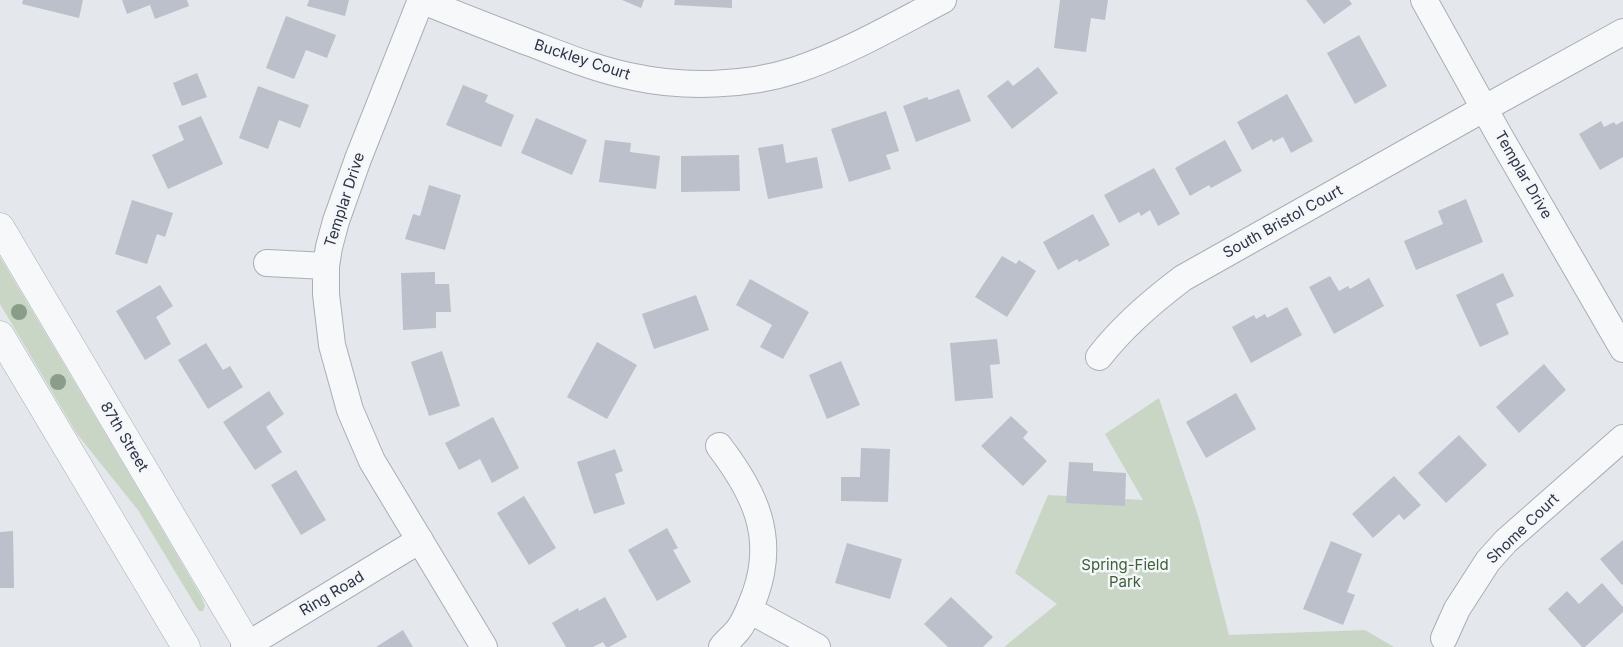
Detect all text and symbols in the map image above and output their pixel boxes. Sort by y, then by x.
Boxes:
street label: Buckley Court [532,36,632,84]
street label: Templar Drive [1491,128,1555,222]
street label: Templar Drive [321,150,369,250]
street label: South Bristol Court [1220,182,1346,262]
street label: 87th Street [96,399,152,475]
street label: Shome Court [1483,490,1563,568]
park label: Spring-Field Park [1081,556,1169,591]
street label: Ring Road [297,568,367,620]

